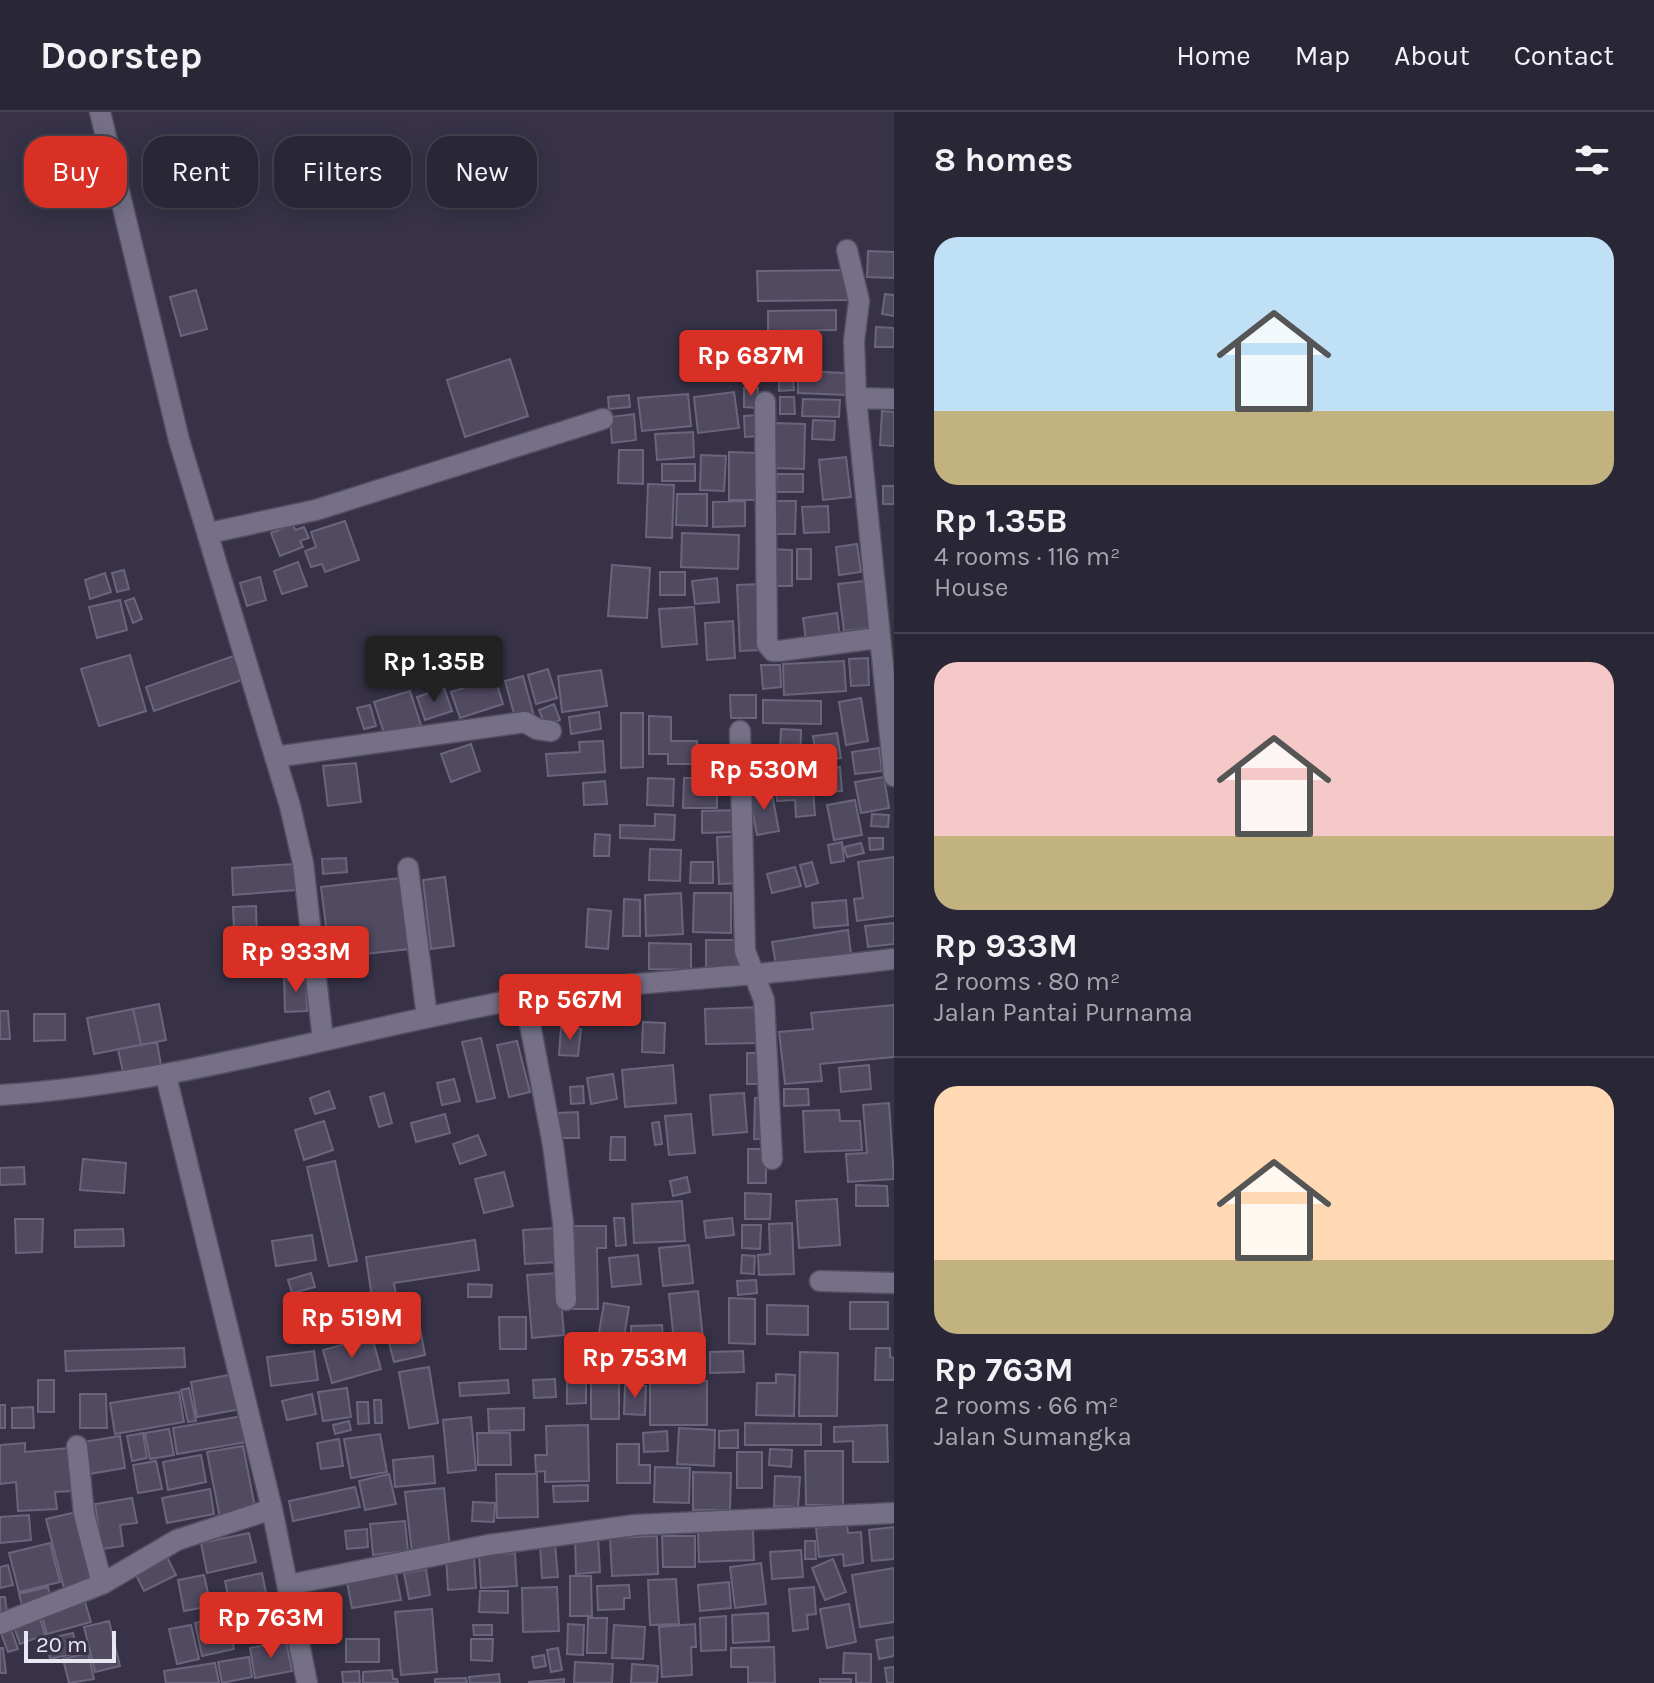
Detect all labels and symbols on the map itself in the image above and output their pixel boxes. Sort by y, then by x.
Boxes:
pin: Rp 687M [677,330,825,398]
pin: Rp 1.35B [351,636,517,704]
pin: Rp 530M [690,744,838,812]
pin: Rp 933M [222,926,370,994]
pin: Rp 567M [496,974,644,1042]
pin: Rp 519M [278,1292,426,1360]
pin: Rp 753M [561,1332,709,1400]
pin: Rp 763M [197,1592,345,1660]
scale bar [24,1627,116,1663]

